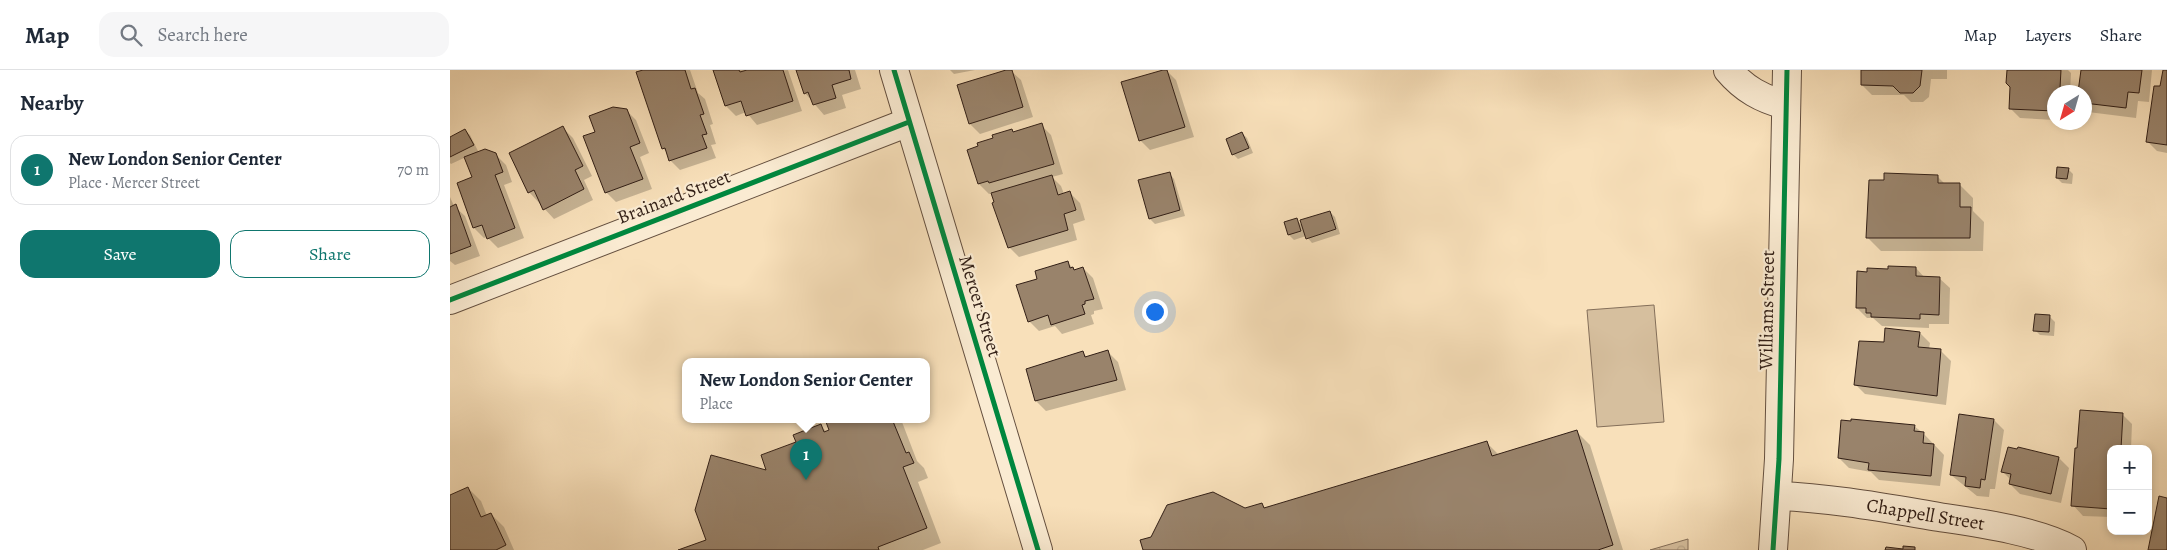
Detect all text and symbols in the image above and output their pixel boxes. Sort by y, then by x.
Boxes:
search box [99,12,449,57]
text: Map [25,19,69,51]
icon: search [117,21,145,49]
text: Search here [157,22,248,48]
text: Map [1964,23,1997,47]
text: Layers [2025,23,2072,47]
text: Share [2100,23,2142,47]
north arrow [2047,85,2092,130]
text: Nearby [20,89,83,117]
text: New London Senior Center [68,146,282,172]
text: 1 [34,159,40,181]
text: 70 m [397,159,429,181]
street label: Brainard Street [614,163,734,231]
text: Place · Mercer Street [68,172,200,194]
button: Save [20,230,220,278]
button: Share [230,230,430,278]
street label: Williams Street [1753,250,1781,371]
street label: Mercer Street [952,252,1008,360]
your location [1142,299,1168,325]
popup [682,358,930,423]
text: New London Senior Center [699,367,913,393]
text: Place [699,393,733,415]
pin: 1 [790,439,822,480]
map controls [2107,445,2152,535]
button: + [2107,445,2152,490]
button: − [2107,490,2152,535]
street label: Chappell Street [1865,492,1987,537]

